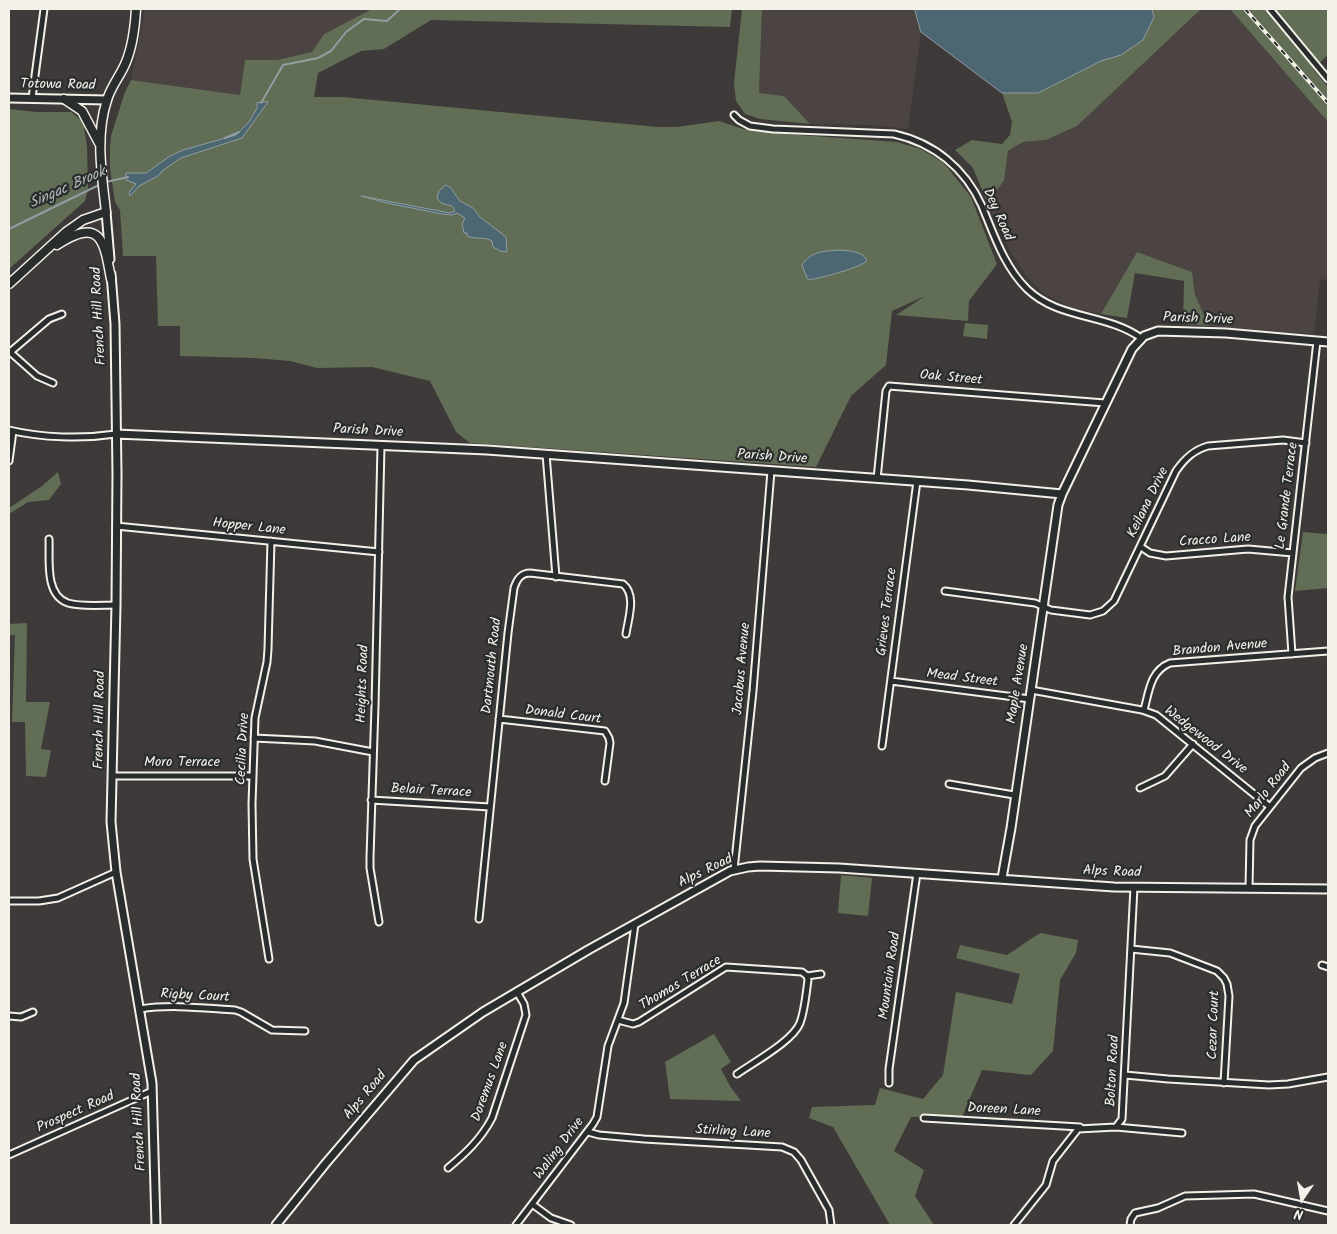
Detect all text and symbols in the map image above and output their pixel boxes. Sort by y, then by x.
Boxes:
street label: Totowa Road [20,77,96,95]
water label: Singac Brook [27,164,109,214]
street label: Dey Road [978,186,1016,244]
street label: French Hill Road [89,266,111,366]
street label: Parish Drive [1163,310,1233,330]
street label: Oak Street [919,368,983,390]
street label: Parish Drive [332,422,404,442]
street label: Le Grande Terrace [1273,441,1303,551]
street label: Parish Drive [736,447,808,469]
street label: Keilana Drive [1125,465,1173,541]
street label: Hopper Lane [212,516,286,540]
street label: Cracco Lane [1179,530,1251,552]
street label: Grieves Terrace [874,567,902,657]
street label: Dartmouth Road [480,617,506,715]
street label: Jacobus Avenue [731,622,755,716]
street label: Brandon Avenue [1172,636,1268,662]
street label: Maple Avenue [1004,643,1034,725]
street label: Heights Road [354,645,374,723]
street label: Mead Street [925,666,999,692]
street label: French Hill Road [92,671,110,769]
street label: Donald Court [524,703,602,729]
street label: Wedgewood Drive [1160,703,1250,779]
street label: Cecilia Drive [234,712,254,786]
street label: Moro Terrace [144,756,220,772]
street label: Marlo Road [1242,760,1296,822]
street label: Belair Terrace [390,781,472,803]
street label: Alps Road [676,852,736,892]
street label: Alps Road [1083,864,1141,882]
street label: Mountain Road [877,931,905,1021]
street label: Thomas Terrace [637,953,725,1015]
street label: Rigby Court [160,987,230,1007]
street label: Cezar Court [1205,990,1225,1060]
street label: Bolton Road [1104,1035,1124,1107]
street label: Doremus Lane [469,1040,513,1124]
street label: Alps Road [341,1068,391,1124]
street label: French Hill Road [129,1072,151,1172]
street label: Prospect Road [35,1088,117,1138]
street label: Doreen Lane [967,1101,1041,1121]
street label: Waling Drive [531,1115,589,1183]
street label: Stirling Lane [695,1123,771,1143]
north arrow [1277,1174,1327,1224]
text: N [1292,1202,1305,1225]

